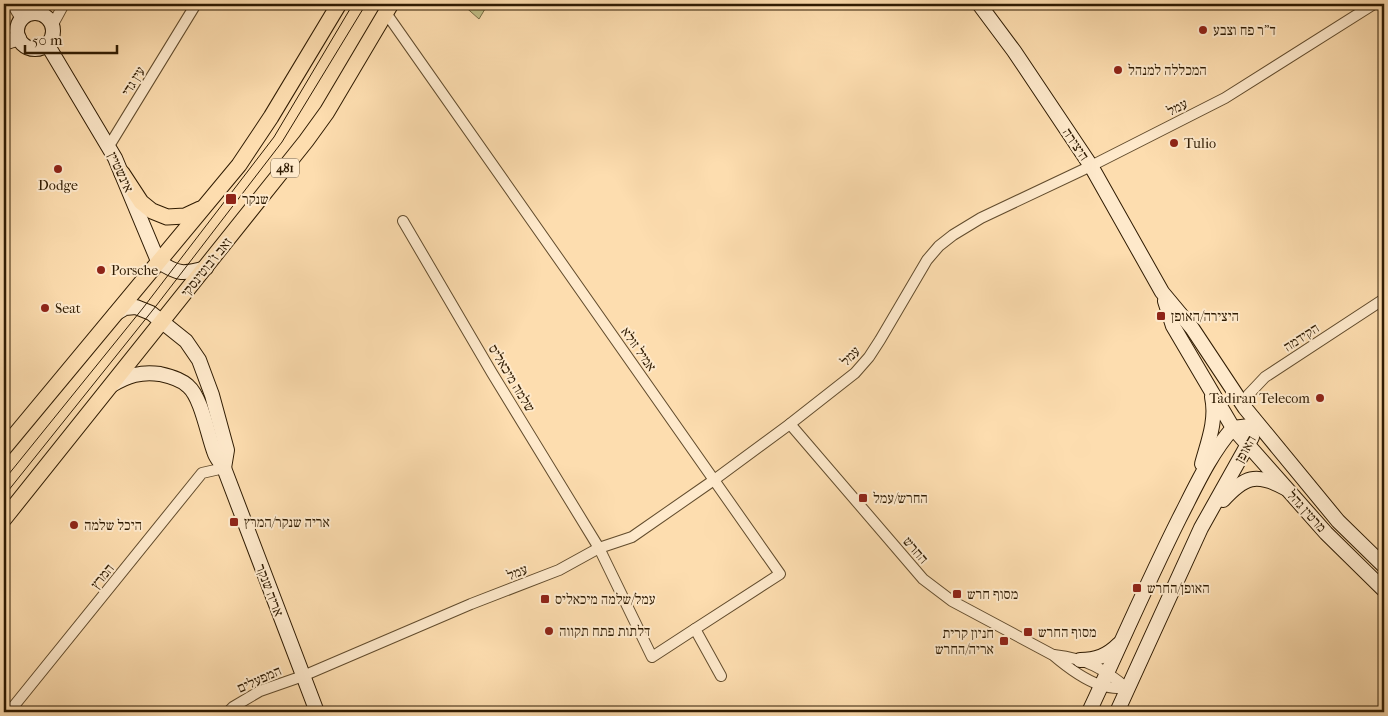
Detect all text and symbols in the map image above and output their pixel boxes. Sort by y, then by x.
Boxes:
scale bar [25,22,118,54]
place label: ד"ר פח וצבע [1213,22,1276,39]
marker: ד"ר פח וצבע [1197,24,1209,36]
text: 50 m [32,31,63,49]
place label: המכללה למנהל [1128,62,1207,79]
street label: עין גדי [118,63,149,99]
marker: המכללה למנהל [1112,64,1124,76]
street label: עמל [1164,95,1191,120]
street label: היצירה [1059,125,1093,164]
place label: Tulio [1184,135,1216,152]
marker: Tulio [1168,137,1180,149]
street label: אינשטיין [104,149,137,195]
road number: 481 [271,158,299,178]
marker: Dodge [52,163,64,175]
place label: Dodge [38,177,78,194]
place label: שנקר [242,191,269,208]
marker: שנקר [224,192,238,206]
street label: זאב ז'בוטינסקי [177,234,235,300]
place label: Porsche [111,262,158,279]
marker: Porsche [95,264,107,276]
place label: Seat [55,300,81,317]
marker: Seat [39,302,51,314]
place label: היצירה/האופן [1171,308,1239,325]
marker: היצירה/האופן [1155,310,1167,322]
street label: הקידמה [1280,320,1322,355]
street label: אמיל זולא [617,324,660,375]
street label: שלמה מיכאליס [485,341,539,416]
street label: עמל [837,343,864,370]
place label: Tadiran Telecom [1209,390,1310,407]
marker: Tadiran Telecom [1314,392,1326,404]
street label: האופן [1231,432,1260,466]
street label: מרטין גהל [1283,487,1330,536]
place label: החרש/עמל [873,490,928,507]
marker: החרש/עמל [857,492,869,504]
place label: אריה שנקר/המרץ [244,514,330,531]
marker: אריה שנקר/המרץ [228,516,240,528]
place label: היכל שלמה [84,517,142,534]
marker: היכל שלמה [68,519,80,531]
street label: החרש [899,533,932,567]
street label: המרץ [87,560,118,592]
street label: אריה שנקר [252,561,287,619]
street label: עמל [504,561,530,584]
place label: האופן/החרש [1147,580,1210,597]
marker: האופן/החרש [1131,582,1143,594]
place label: מסוף חרש [967,586,1018,603]
marker: מסוף חרש [951,588,963,600]
place label: עמל/שלמה מיכאליס [555,591,656,608]
marker: עמל/שלמה מיכאליס [539,593,551,605]
place label: דלתות פתח תקווה [559,623,650,640]
place label: מסוף החרש [1038,624,1097,641]
marker: דלתות פתח תקווה [543,625,555,637]
place label: חניון קרית אריה/החרש [935,625,994,658]
marker: מסוף החרש [1022,626,1034,638]
marker: חניון קרית אריה/החרש [998,635,1010,647]
street label: המפעלים [234,662,284,697]

